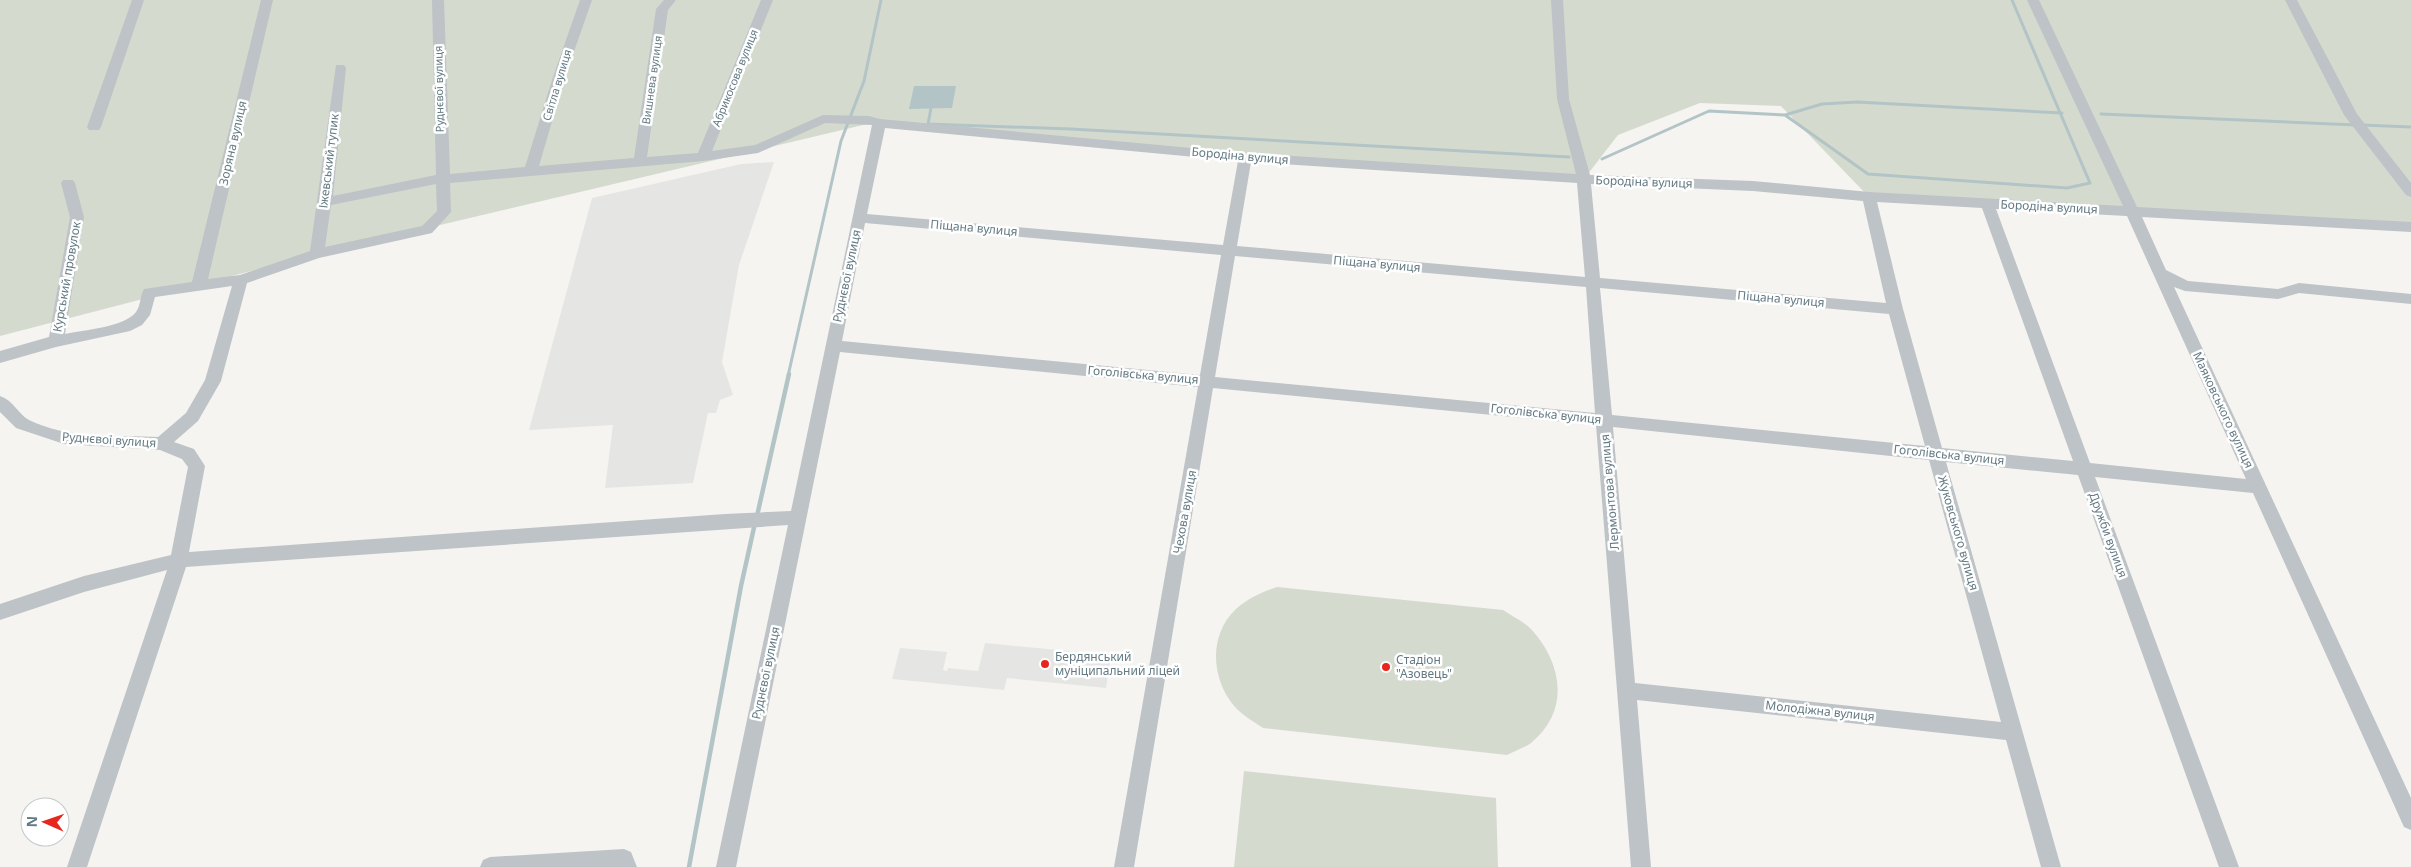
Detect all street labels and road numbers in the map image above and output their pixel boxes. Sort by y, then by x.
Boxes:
street label: Абрикосова вулиця [708,27,761,129]
street label: Вишнева вулиця [638,35,665,125]
street label: Руднєвої вулиця [430,46,447,132]
street label: Світла вулиця [539,47,574,122]
street label: Зоряна вулиця [215,99,250,187]
street label: Іжевський тупик [314,112,343,209]
street label: Бородіна вулиця [1191,143,1289,168]
street label: Бородіна вулиця [1595,171,1693,192]
street label: Бородіна вулиця [2000,195,2098,218]
street label: Піщана вулиця [930,215,1018,240]
street label: Курський провулок [48,220,85,334]
street label: Руднєвої вулиця [828,228,865,324]
street label: Піщана вулиця [1333,251,1421,276]
street label: Піщана вулиця [1737,286,1825,311]
street label: Маяковського вулиця [2189,349,2258,471]
street label: Гоголівська вулиця [1087,361,1199,388]
street label: Гоголівська вулиця [1490,399,1602,428]
street label: Руднєвої вулиця [61,428,157,451]
street label: Лермонтова вулиця [1596,433,1623,551]
street label: Гоголівська вулиця [1893,440,2005,469]
street label: Чехова вулиця [1169,469,1200,555]
street label: Жуковського вулиця [1934,473,1983,592]
street label: Дружби вулиця [2085,490,2132,580]
street label: Руднєвої вулиця [747,625,784,721]
street label: Молодіжна вулиця [1765,696,1875,725]

